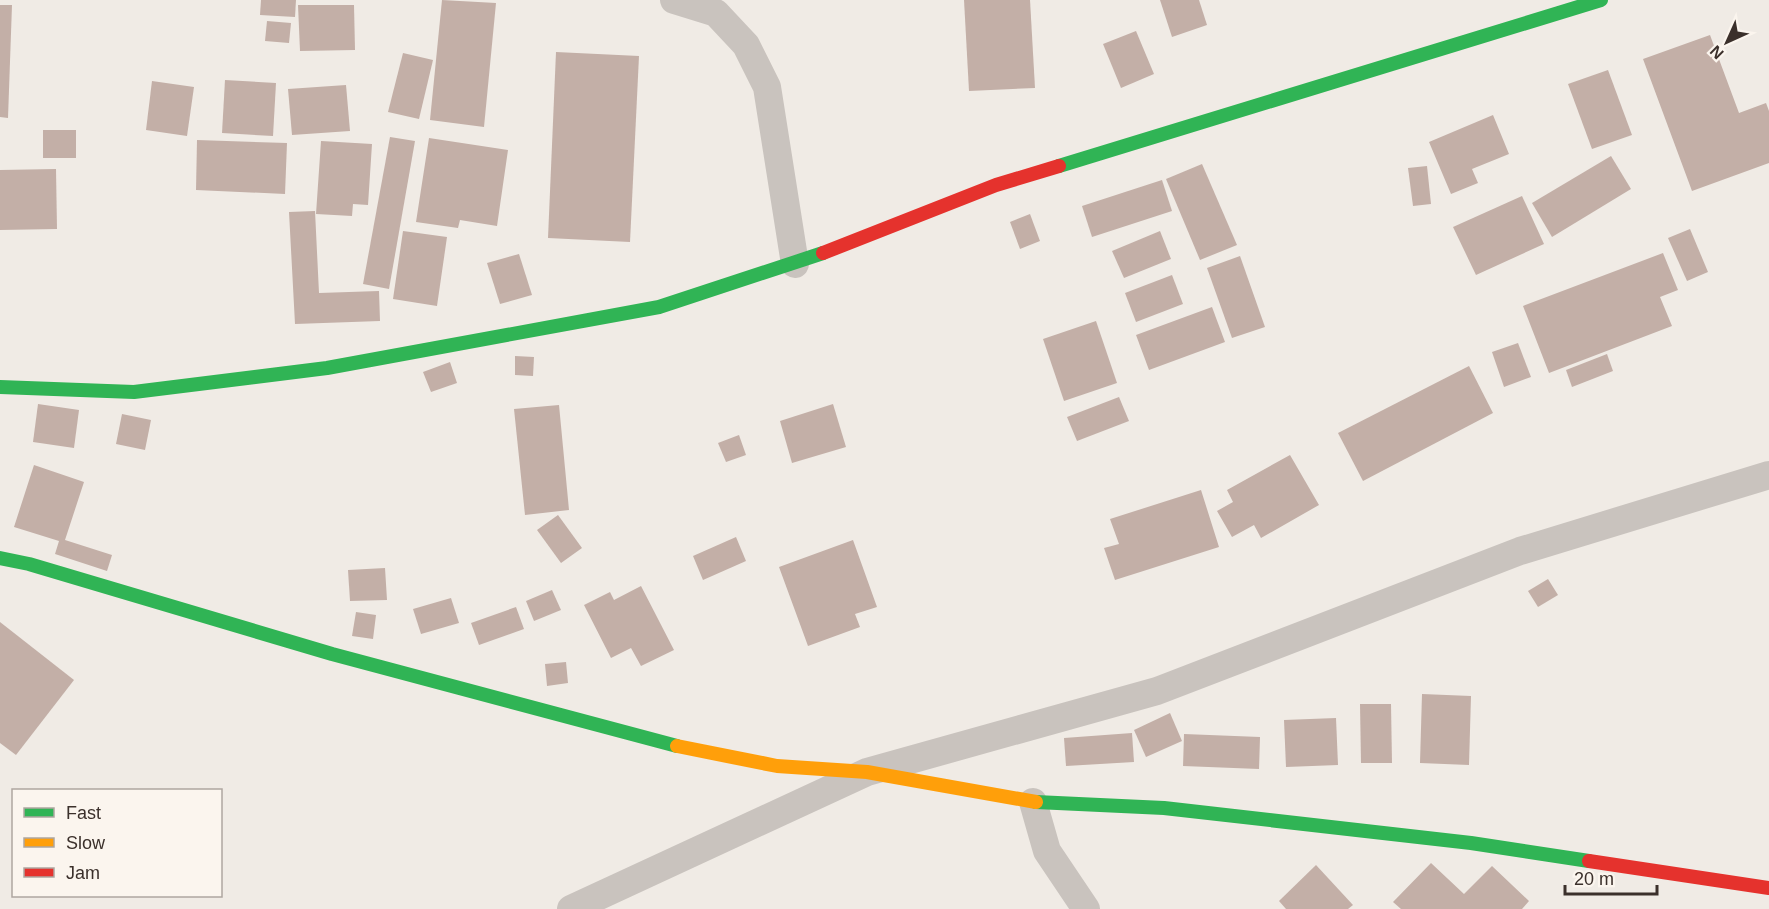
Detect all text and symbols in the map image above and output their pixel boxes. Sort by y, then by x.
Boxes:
north arrow [1697,12,1757,72]
text: N [1707,42,1727,62]
legend [12,789,222,897]
text: Fast [66,803,101,823]
text: Slow [66,833,106,853]
scale bar [1565,858,1656,896]
text: Jam [66,863,100,883]
text: 20 m [1574,869,1614,889]

